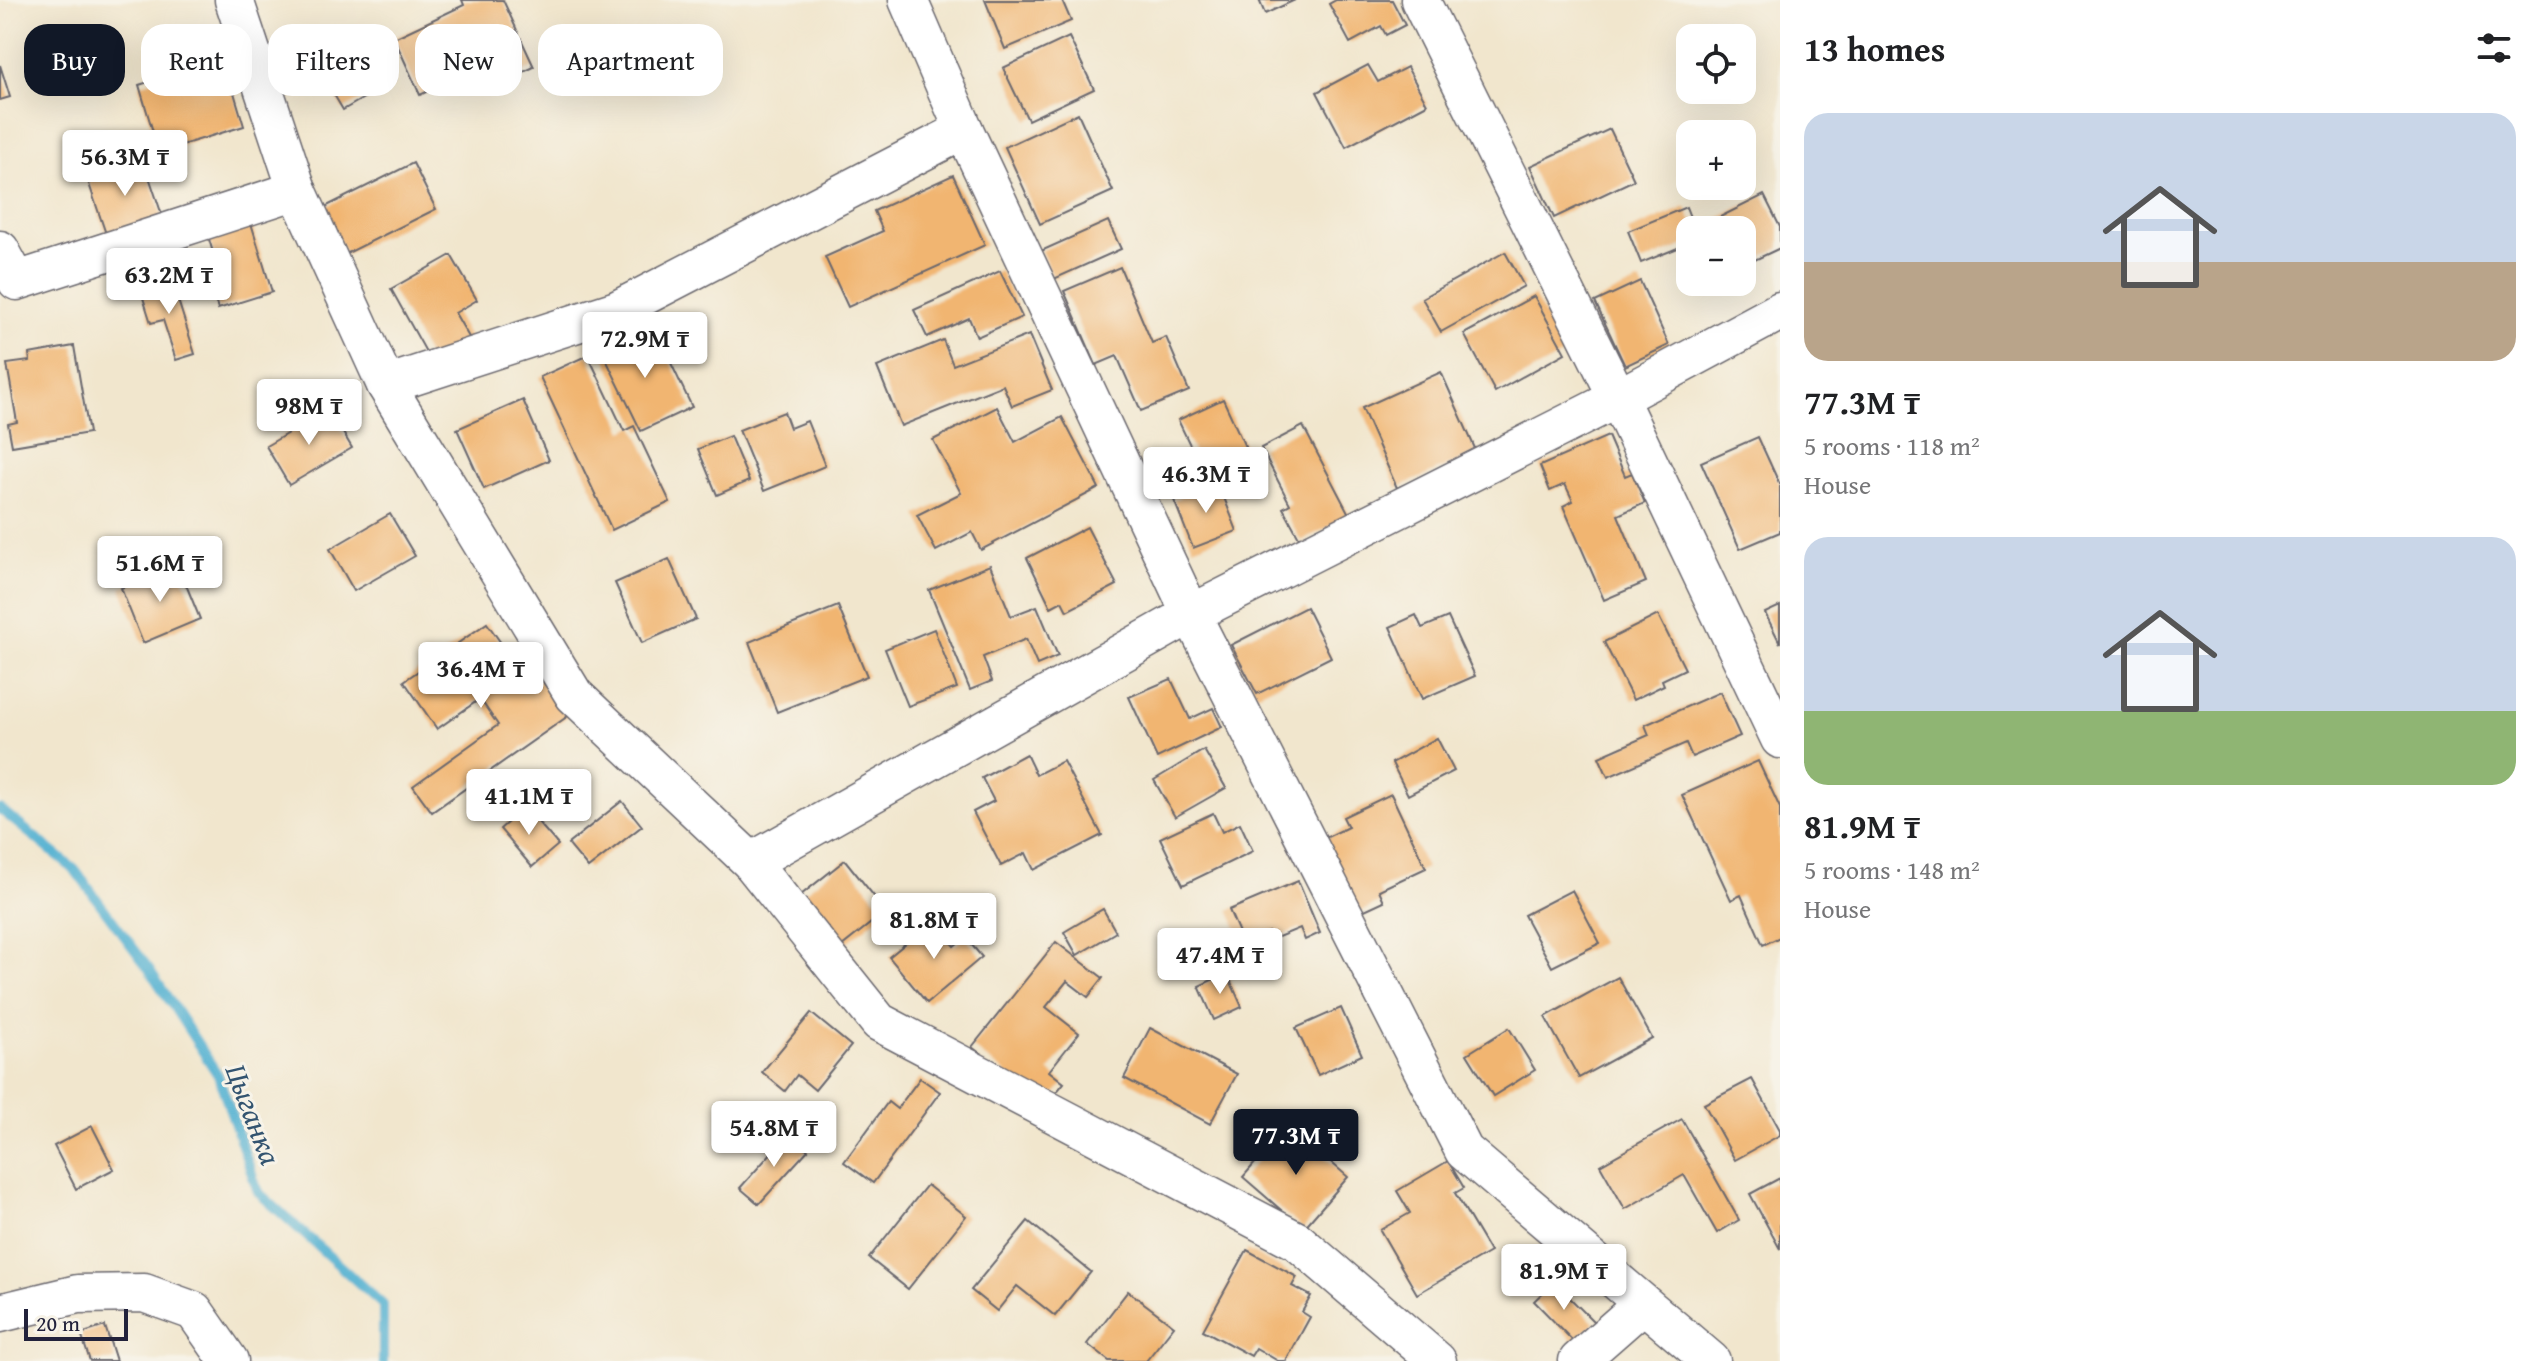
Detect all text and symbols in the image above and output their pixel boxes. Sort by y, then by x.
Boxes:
chip: Buy [24,24,125,96]
chip: Rent [141,24,252,96]
chip: Filters [268,24,399,96]
chip: New [415,24,522,96]
chip: Apartment [538,24,723,96]
map controls [1676,24,1756,296]
button: locate [1676,24,1756,104]
text: 13 homes [1804,24,1945,73]
icon: filters [2472,26,2516,70]
button: + [1676,120,1756,200]
pin: 56.3M ₸ [51,130,199,198]
text: 56.3M ₸ [80,136,170,175]
icon: home [2088,165,2232,309]
button: − [1676,216,1756,296]
pin: 63.2M ₸ [95,248,243,316]
text: 63.2M ₸ [124,254,214,293]
pin: 72.9M ₸ [571,312,719,380]
text: 72.9M ₸ [600,318,690,357]
text: 77.3M ₸ [1804,377,1921,426]
pin: 98M ₸ [253,379,365,447]
text: 98M ₸ [275,385,343,424]
text: 5 rooms · 118 m² [1804,426,1980,465]
pin: 46.3M ₸ [1132,447,1280,515]
text: 46.3M ₸ [1161,453,1251,492]
text: House [1804,465,1871,504]
pin: 51.6M ₸ [86,536,234,604]
text: 51.6M ₸ [115,542,205,581]
icon: home [2088,589,2232,733]
pin: 36.4M ₸ [407,642,555,710]
text: 36.4M ₸ [436,648,526,687]
pin: 41.1M ₸ [455,769,603,837]
text: 41.1M ₸ [484,775,574,814]
text: 81.9M ₸ [1804,801,1921,850]
text: 5 rooms · 148 m² [1804,850,1980,889]
text: House [1804,889,1871,928]
pin: 81.8M ₸ [860,893,1008,961]
text: 81.8M ₸ [889,899,979,938]
pin: 47.4M ₸ [1146,928,1294,996]
text: 47.4M ₸ [1175,934,1265,973]
water label: Цыганка [215,1057,293,1171]
pin: 54.8M ₸ [700,1101,848,1169]
text: 54.8M ₸ [729,1107,819,1146]
pin: 77.3M ₸ [1222,1109,1370,1177]
text: 77.3M ₸ [1251,1115,1341,1154]
pin: 81.9M ₸ [1490,1244,1638,1312]
text: 81.9M ₸ [1519,1250,1609,1289]
scale bar [24,1305,128,1341]
text: 20 m [36,1307,80,1339]

